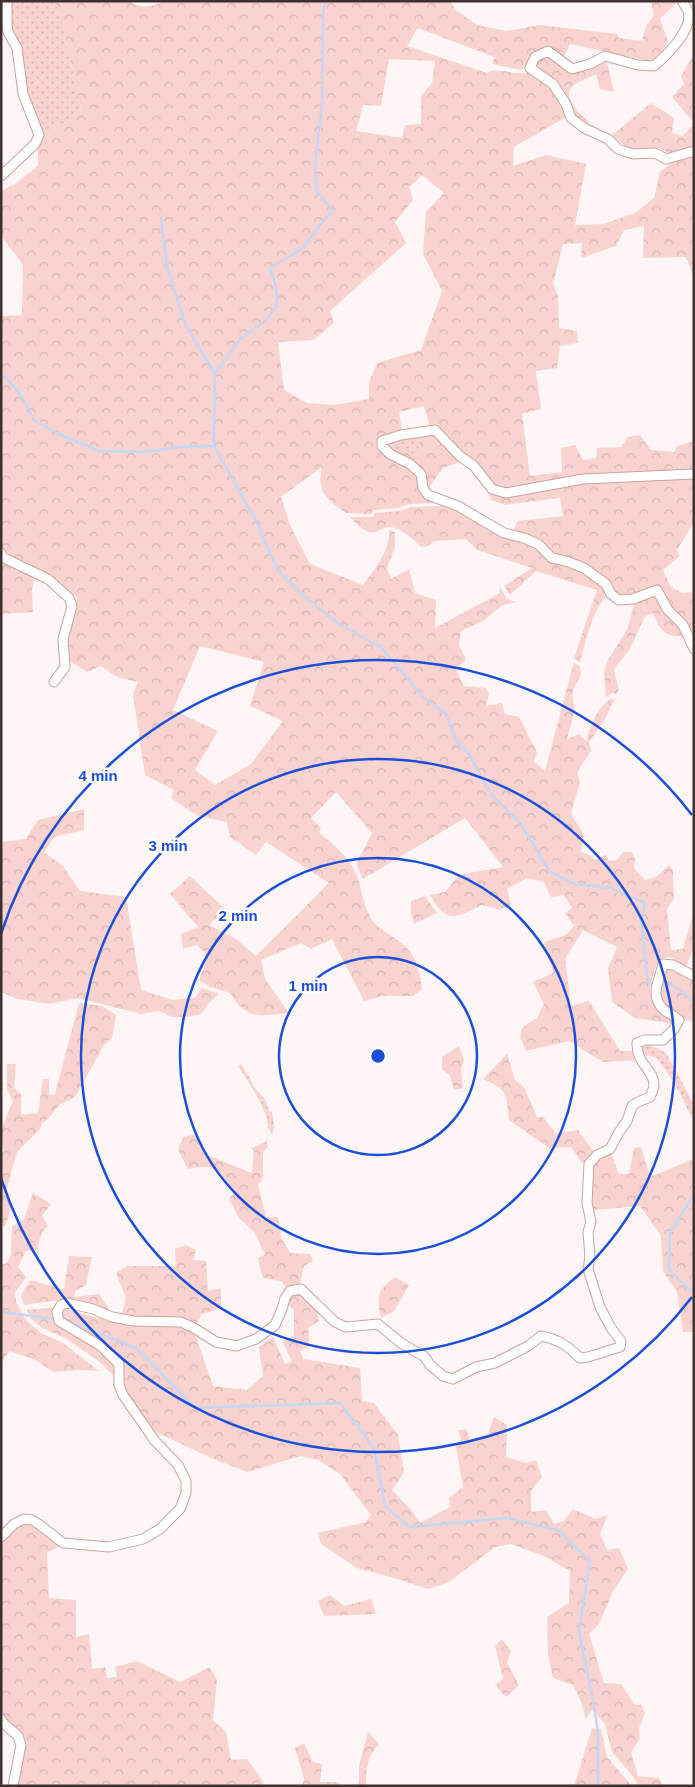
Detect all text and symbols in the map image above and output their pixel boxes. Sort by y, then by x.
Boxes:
text: 4 min [78,767,118,784]
text: 3 min [148,837,188,854]
text: 2 min [218,907,258,924]
text: 1 min [288,977,328,994]
centre of rings [369,1047,387,1065]

